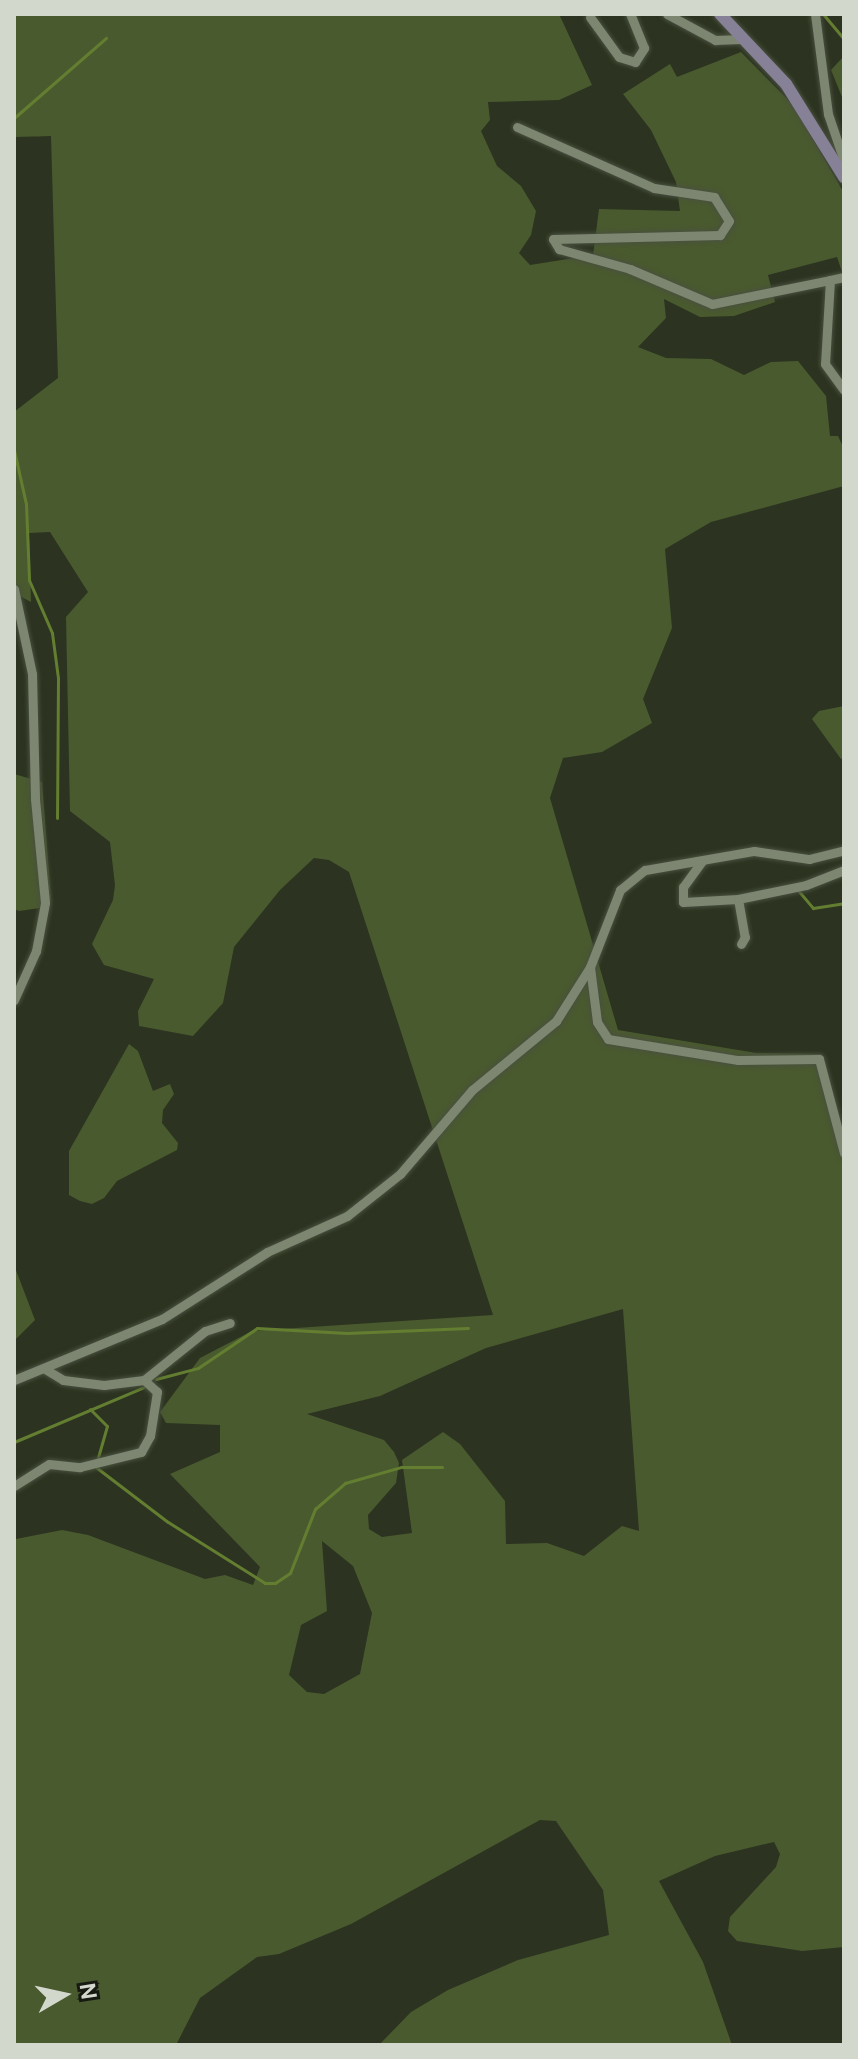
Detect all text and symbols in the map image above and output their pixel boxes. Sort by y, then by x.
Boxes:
north arrow [24,1955,104,2035]
text: N [73,1981,104,2001]

